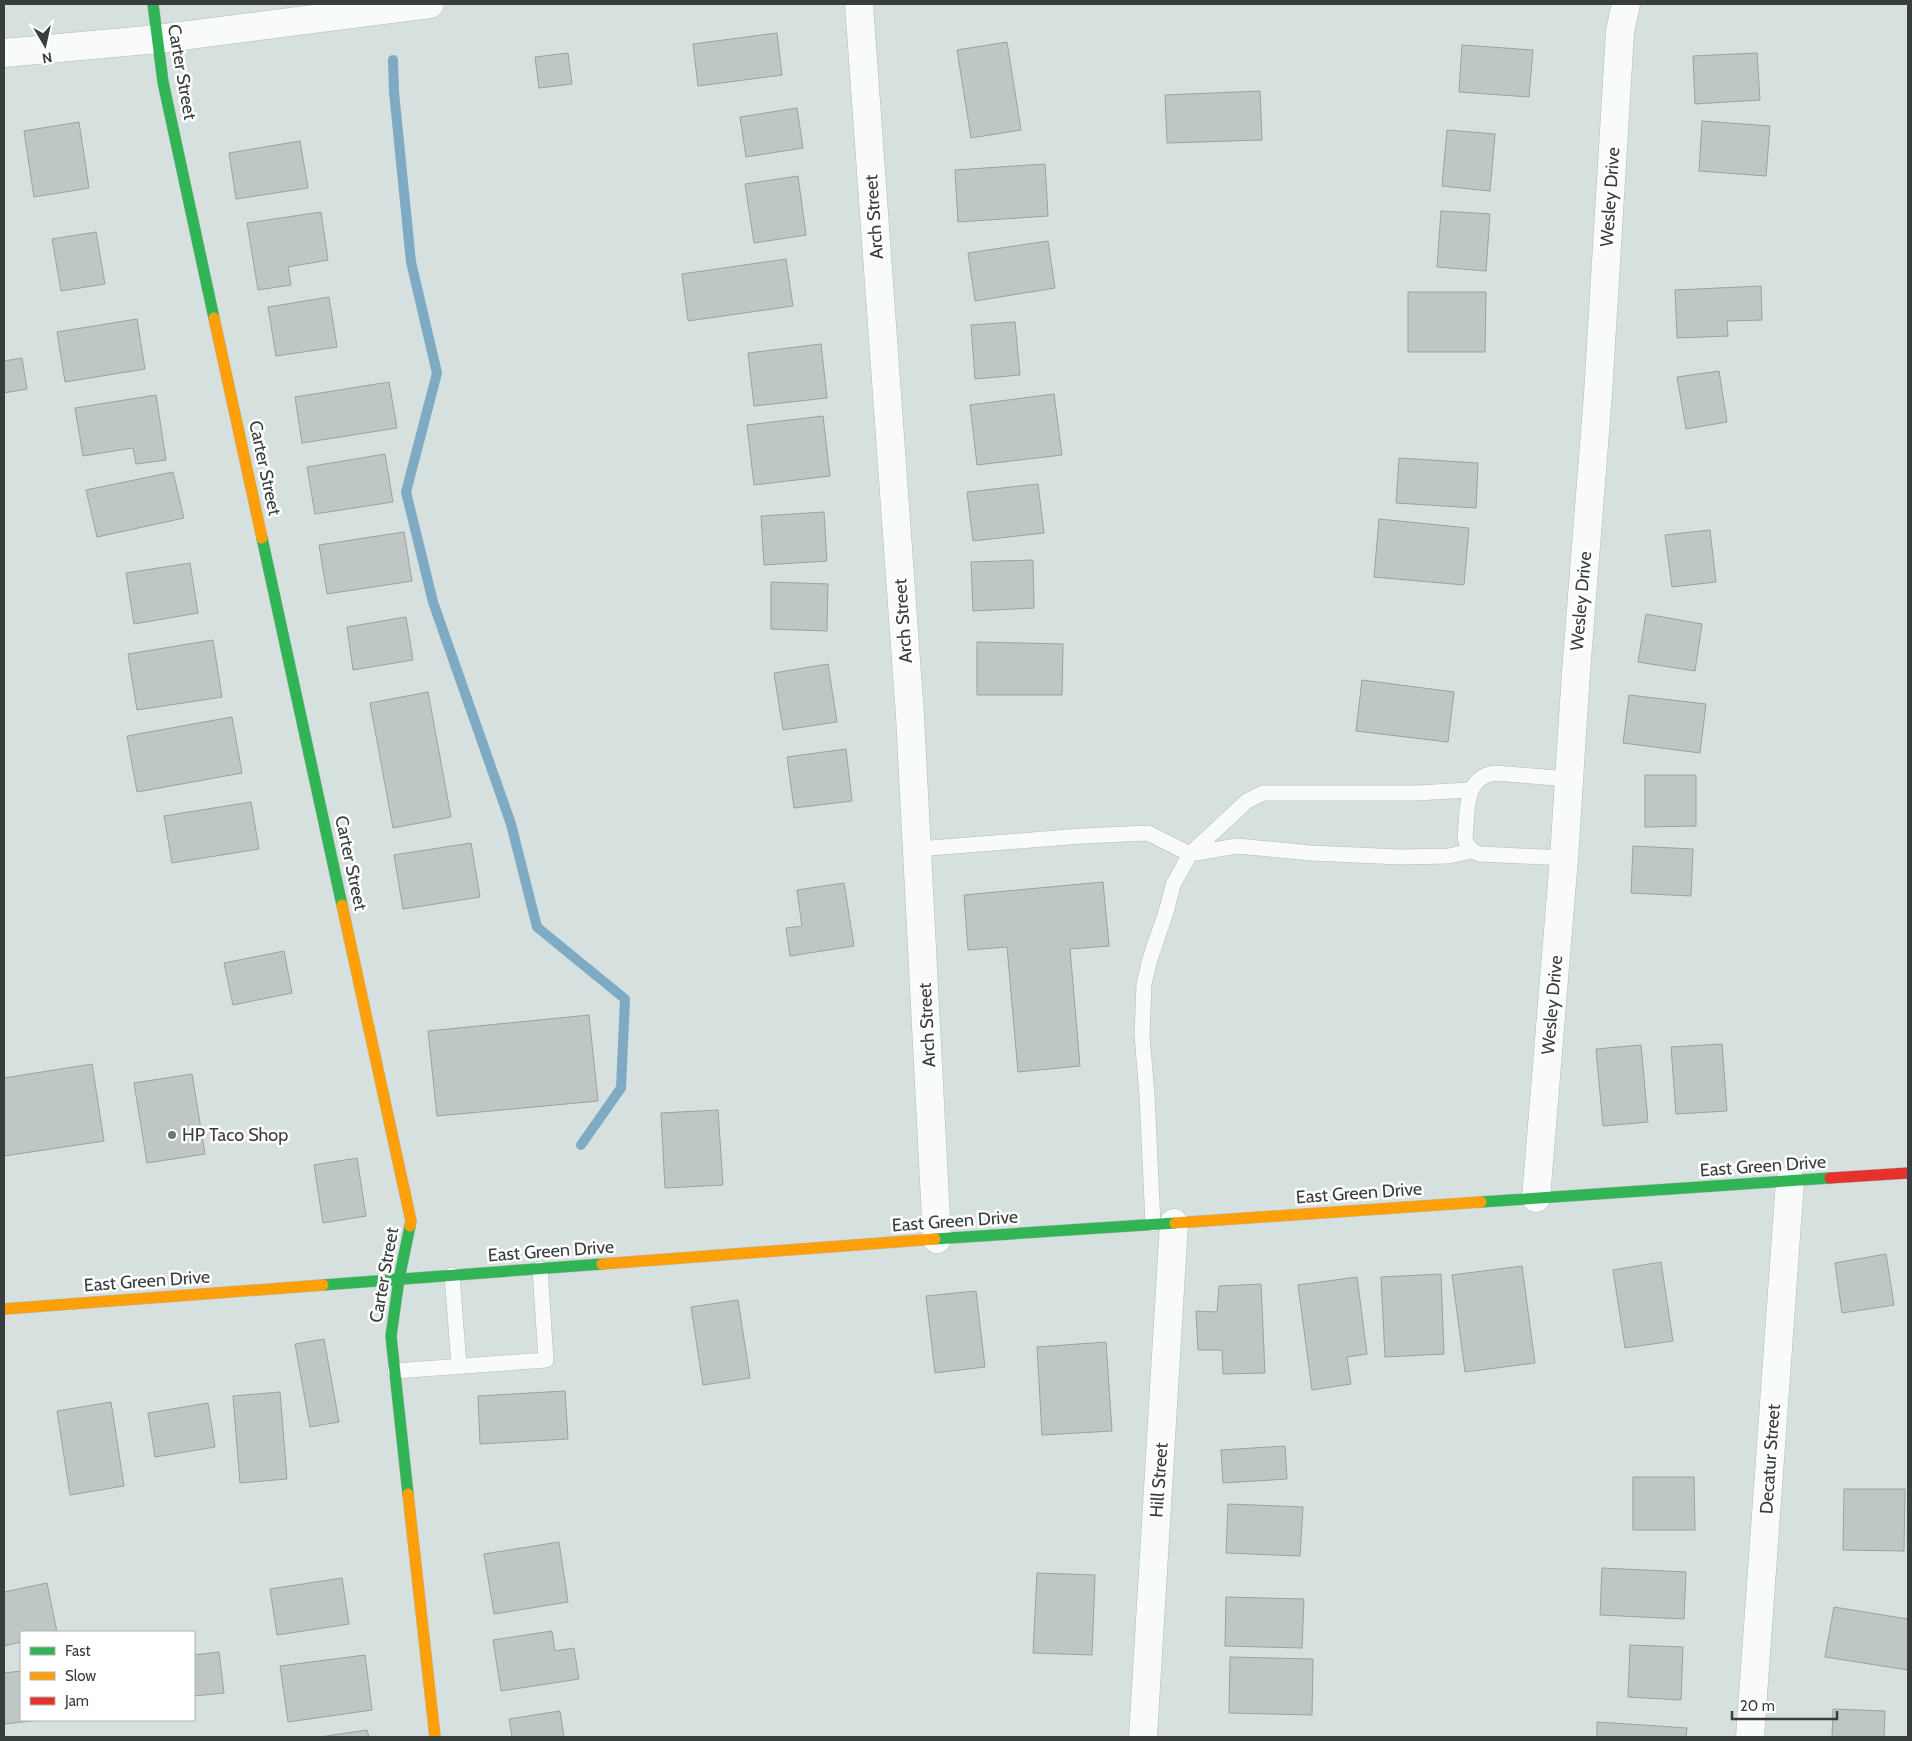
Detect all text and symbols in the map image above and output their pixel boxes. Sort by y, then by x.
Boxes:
north arrow [20,20,70,70]
street label: Carter Street [163,23,201,121]
text: N [41,48,53,68]
street label: Wesley Drive [1596,146,1624,248]
street label: Arch Street [860,174,888,260]
street label: Carter Street [244,418,286,518]
street label: Wesley Drive [1566,550,1596,652]
street label: Arch Street [889,578,917,664]
street label: Carter Street [330,813,372,913]
street label: Wesley Drive [1537,954,1567,1056]
street label: Arch Street [914,982,940,1068]
place label: HP Taco Shop [182,1124,288,1146]
marker: HP Taco Shop [166,1129,178,1141]
street label: East Green Drive [1699,1151,1827,1181]
street label: East Green Drive [1295,1178,1423,1208]
street label: East Green Drive [891,1206,1019,1236]
street label: Carter Street [365,1226,403,1324]
street label: East Green Drive [487,1236,615,1266]
street label: East Green Drive [83,1266,211,1296]
street label: Decatur Street [1755,1403,1785,1515]
street label: Hill Street [1145,1442,1173,1518]
legend [20,1631,195,1721]
text: Fast [65,1642,90,1660]
text: Slow [65,1667,96,1685]
scale bar [1732,1688,1837,1720]
text: Jam [64,1692,89,1710]
text: 20 m [1740,1697,1775,1715]

